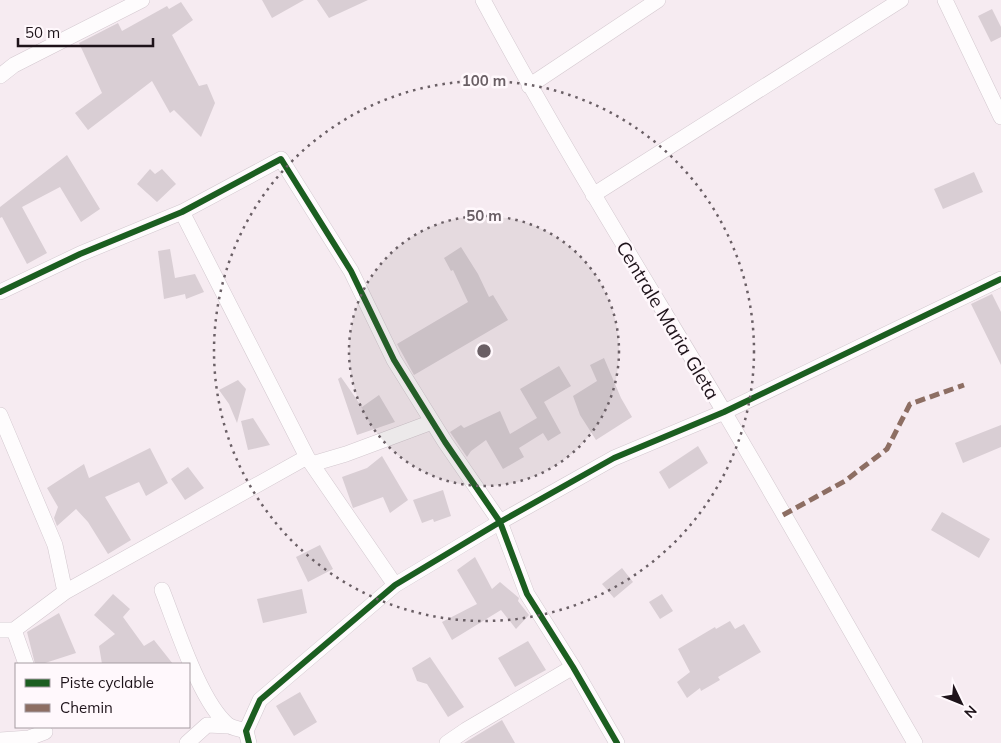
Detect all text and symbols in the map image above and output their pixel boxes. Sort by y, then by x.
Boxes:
scale bar [18,15,152,47]
text: 50 m [25,23,60,42]
text: 100 m [462,71,506,90]
text: 50 m [466,206,502,225]
street label: Centrale Maria Gleta [611,236,725,404]
centre of rings [475,342,493,360]
legend [15,663,190,728]
text: Piste cyclable [60,673,154,692]
north arrow [936,678,986,728]
text: Chemin [60,698,113,717]
text: N [960,702,981,722]

